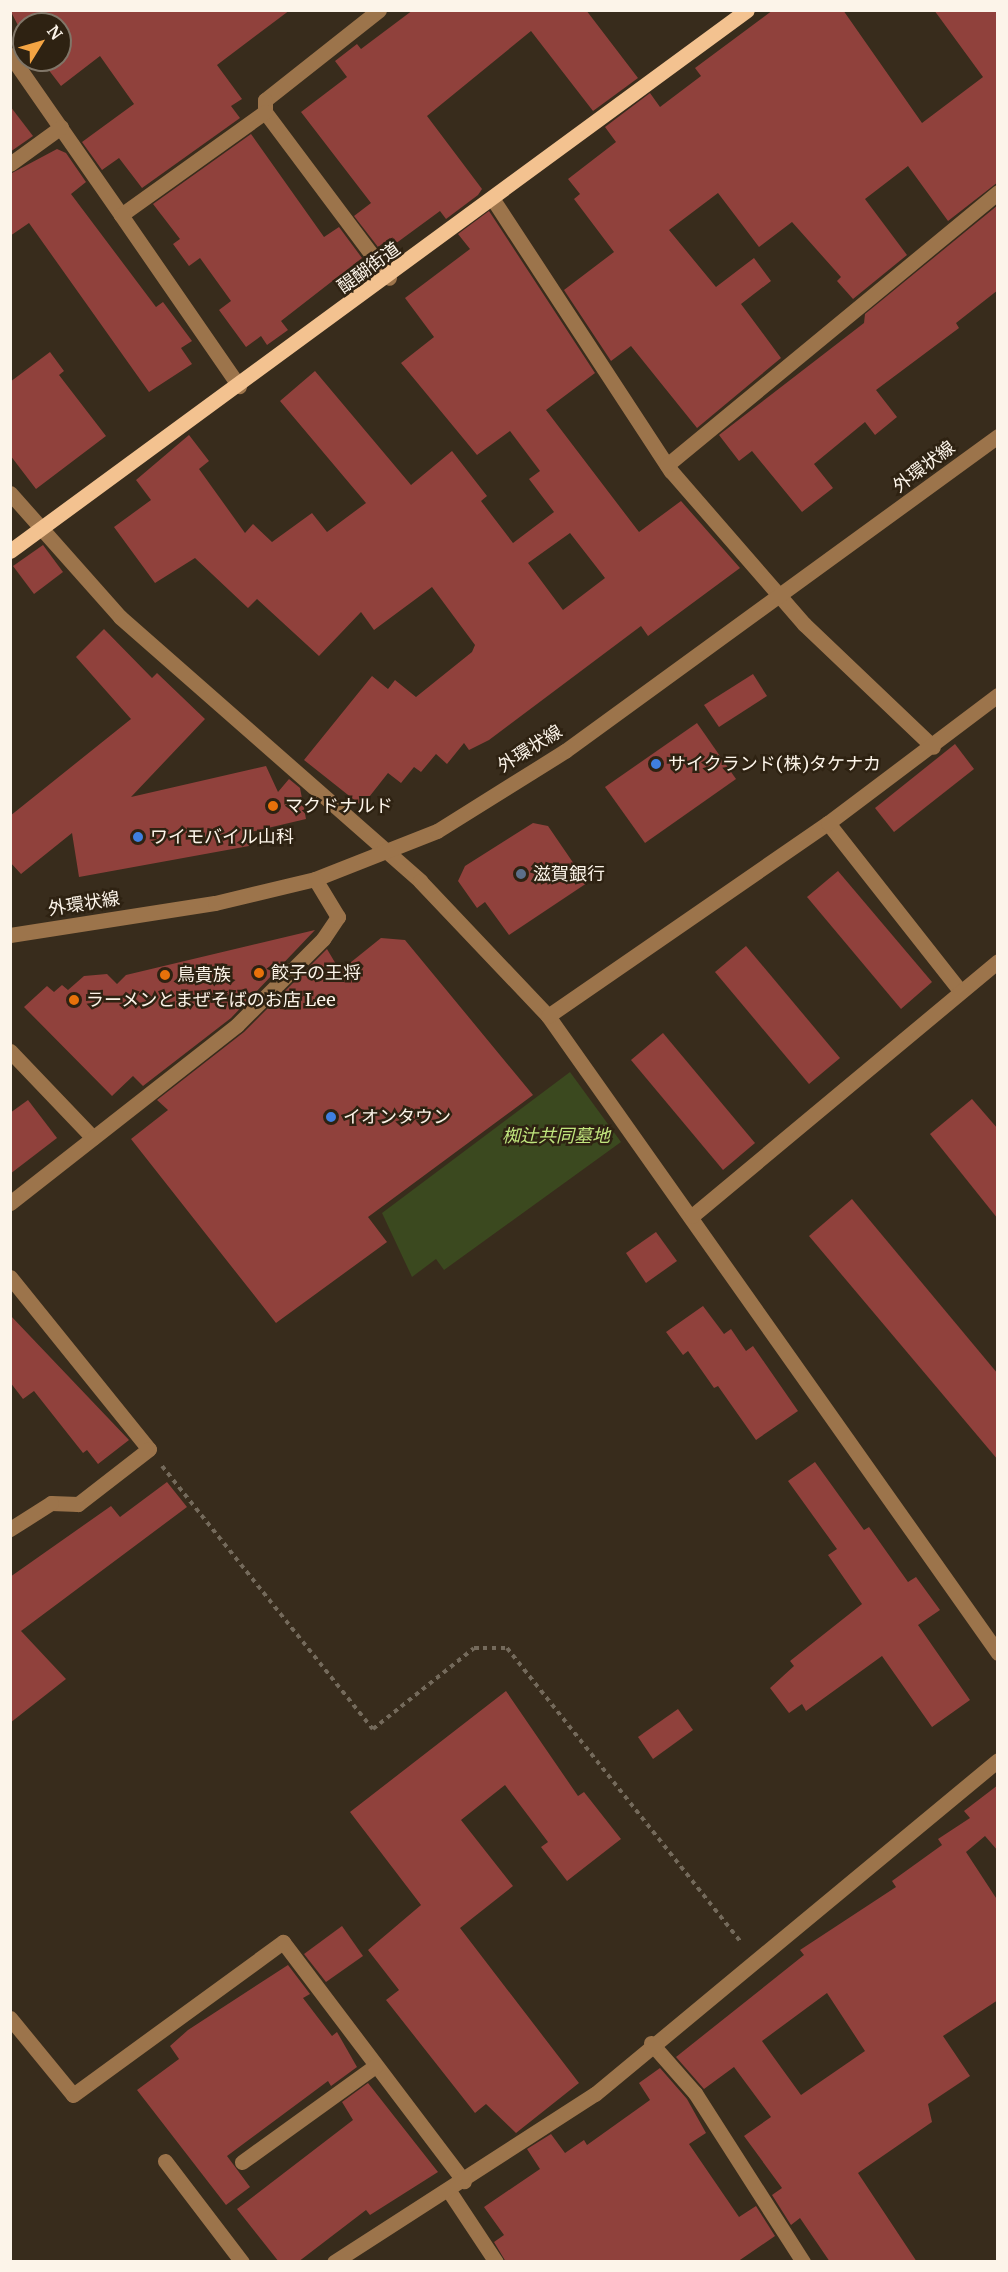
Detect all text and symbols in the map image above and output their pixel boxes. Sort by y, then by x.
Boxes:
north arrow [12,12,72,72]
text: N [43,21,67,43]
street label: 醍醐街道 [334,238,404,298]
street label: 外環状線 [889,437,959,497]
street label: 外環状線 [494,721,566,777]
place label: サイクランド(株)タケナカ [668,753,881,775]
marker: サイクランド(株)タケナカ [649,757,663,771]
place label: マクドナルド [285,795,393,817]
marker: マクドナルド [266,799,280,813]
place label: ワイモバイル山科 [150,826,294,848]
marker: ワイモバイル山科 [131,830,145,844]
place label: 滋賀銀行 [533,863,605,885]
marker: 滋賀銀行 [514,867,528,881]
street label: 外環状線 [47,888,121,920]
place label: 餃子の王将 [271,962,361,984]
place label: 鳥貴族 [177,964,231,986]
marker: 餃子の王将 [252,966,266,980]
marker: 鳥貴族 [158,968,172,982]
place label: ラーメンとまぜそばのお店 Lee [86,989,337,1011]
marker: ラーメンとまぜそばのお店 Lee [67,993,81,1007]
place label: イオンタウン [343,1106,451,1128]
marker: イオンタウン [324,1110,338,1124]
park label: 椥辻共同墓地 [502,1125,610,1147]

